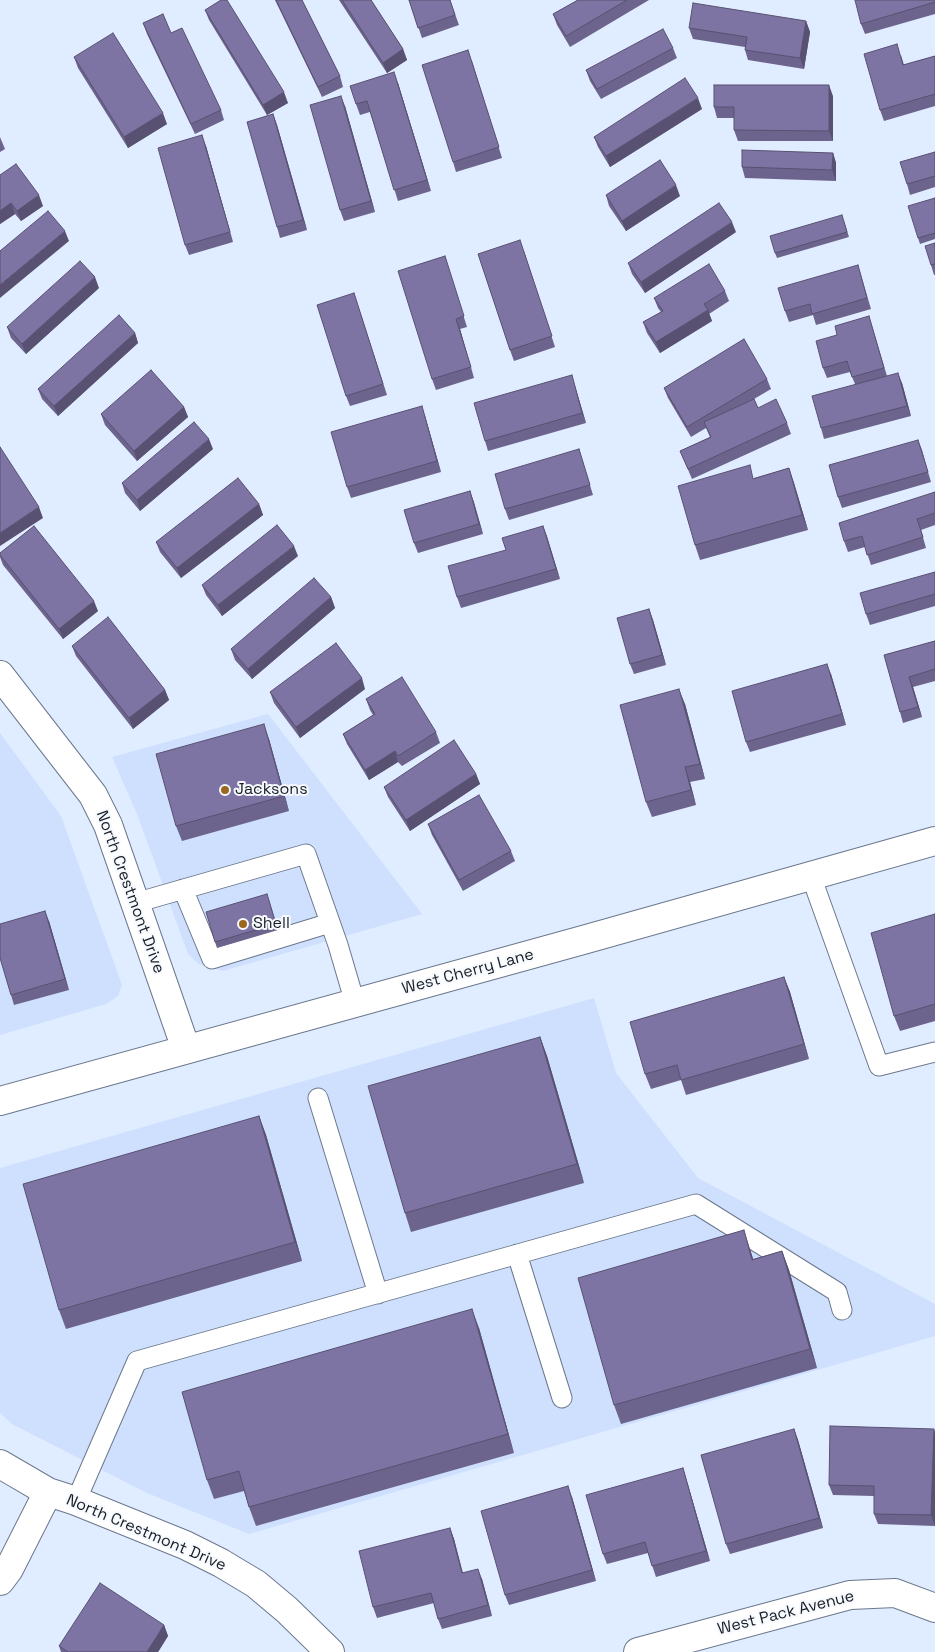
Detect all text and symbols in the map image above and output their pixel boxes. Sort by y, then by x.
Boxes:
place label: Jacksons [235,780,308,800]
marker: Jacksons [219,784,231,796]
street label: North Crestmont Drive [92,808,168,976]
place label: Shell [253,914,290,934]
marker: Shell [237,918,249,930]
street label: West Cherry Lane [400,945,536,999]
street label: North Crestmont Drive [63,1491,229,1575]
street label: West Pack Avenue [716,1587,856,1639]

